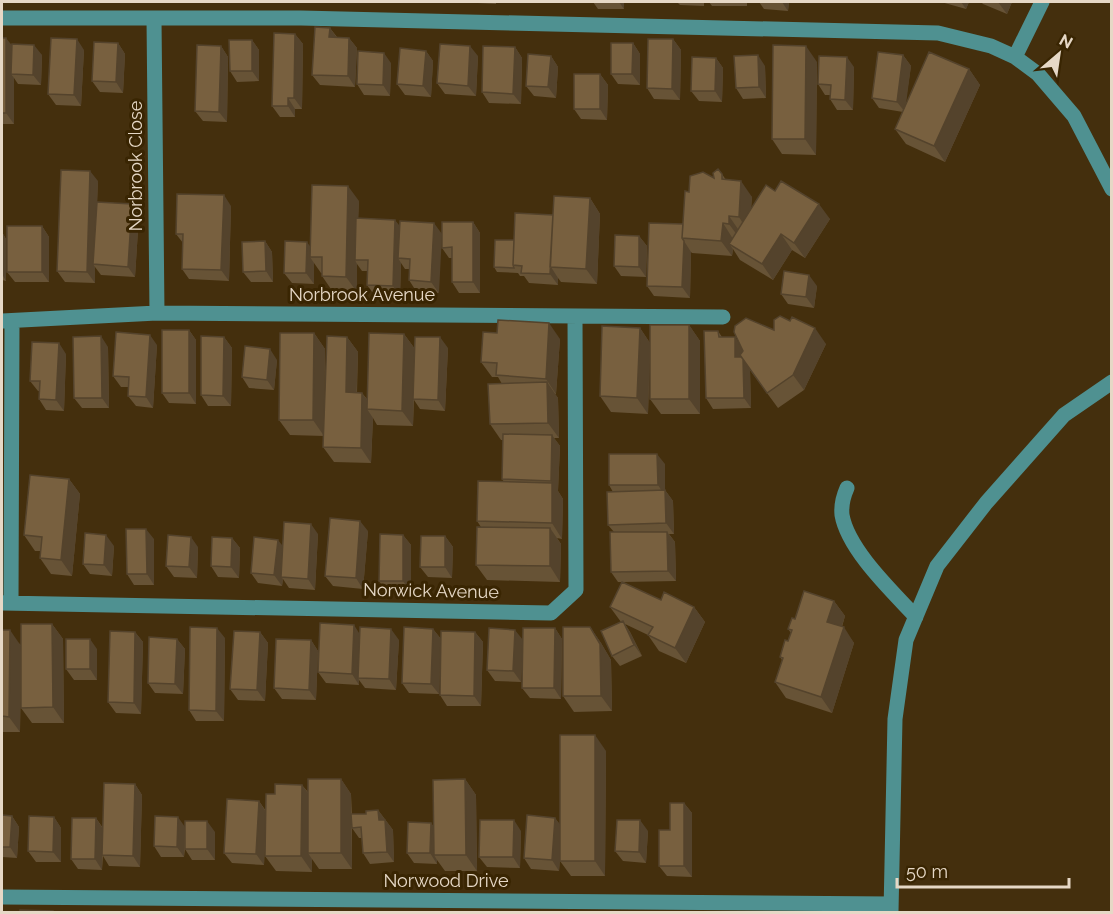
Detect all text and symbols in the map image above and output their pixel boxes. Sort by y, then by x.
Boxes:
north arrow [1029,24,1089,84]
text: N [1056,30,1076,53]
street label: Norbrook Close [125,100,146,231]
street label: Norbrook Avenue [289,284,435,305]
street label: Norwick Avenue [363,579,500,602]
scale bar [897,851,1070,889]
text: 50 m [906,861,948,882]
street label: Norwood Drive [383,870,509,891]

